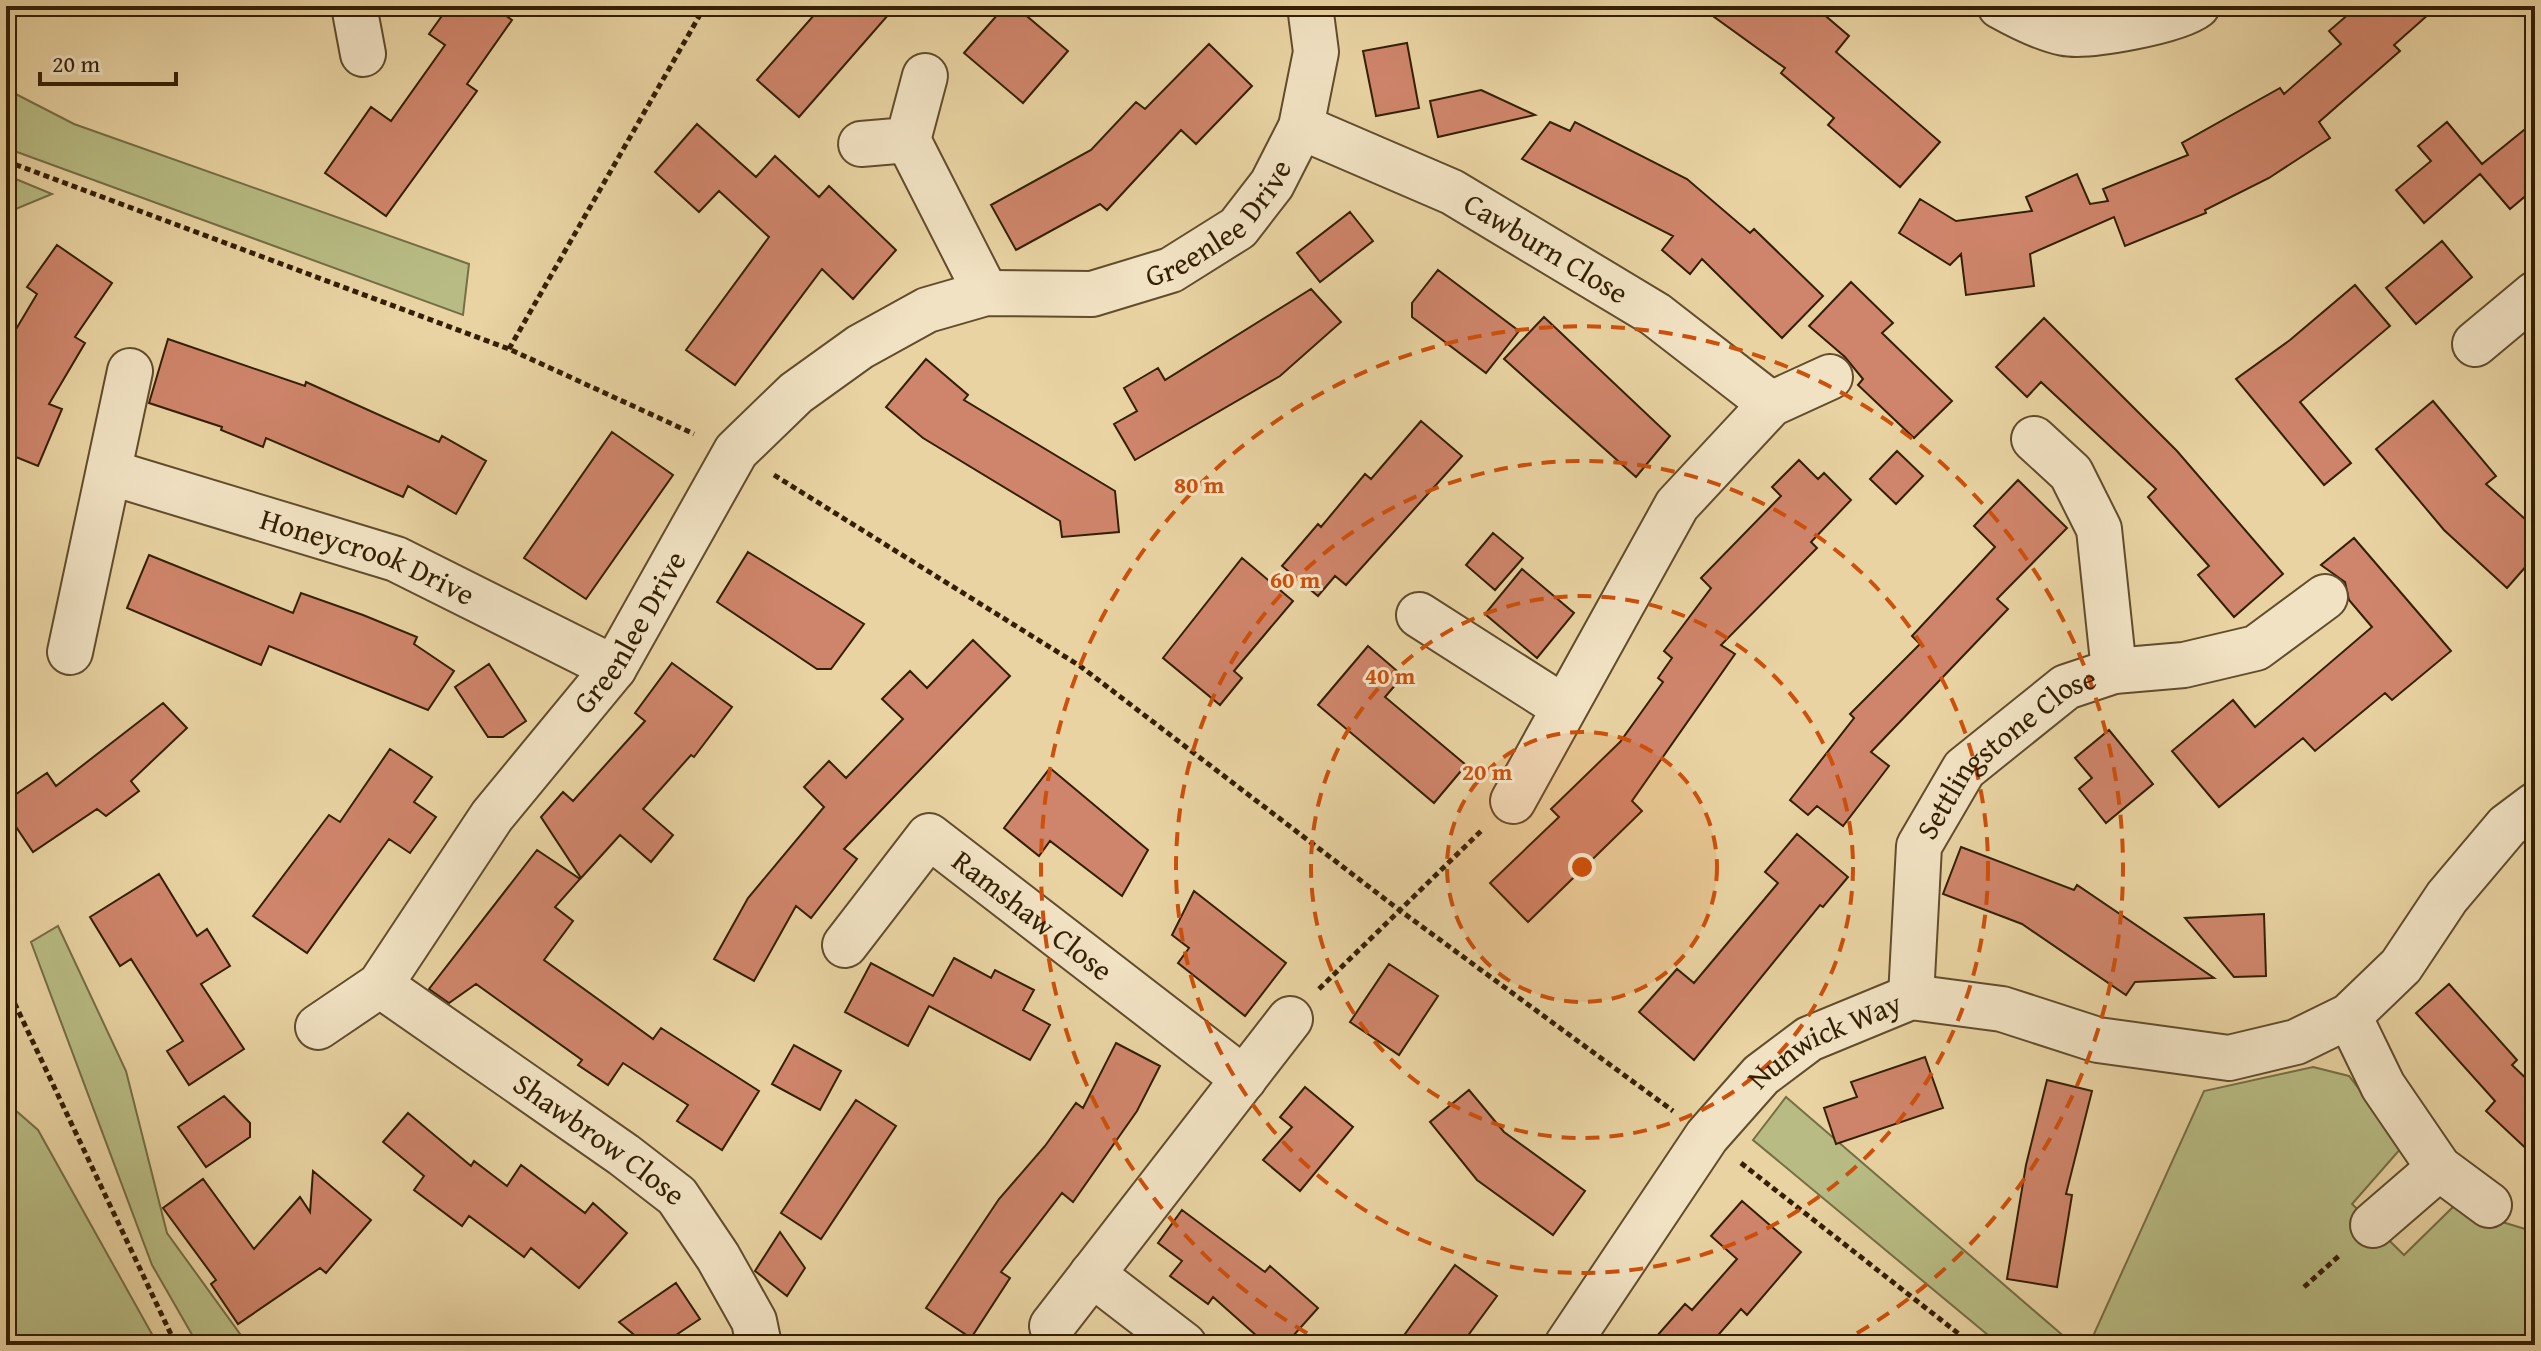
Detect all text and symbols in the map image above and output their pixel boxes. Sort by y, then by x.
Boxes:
scale bar [40,36,176,86]
text: 20 m [52,46,100,81]
street label: Greenlee Drive [1140,152,1302,298]
street label: Cawburn Close [1456,181,1637,314]
text: 80 m [1174,467,1225,502]
street label: Honeycrook Drive [255,496,482,616]
street label: Greenlee Drive [562,542,697,723]
text: 60 m [1270,562,1321,597]
street label: Settlingstone Close [1905,655,2102,847]
text: 40 m [1365,658,1416,693]
text: 20 m [1462,754,1513,789]
street label: Ramshaw Close [943,839,1122,991]
centre of rings [1568,853,1596,881]
street label: Nunwick Way [1736,980,1908,1098]
street label: Shawbrow Close [505,1061,695,1216]

